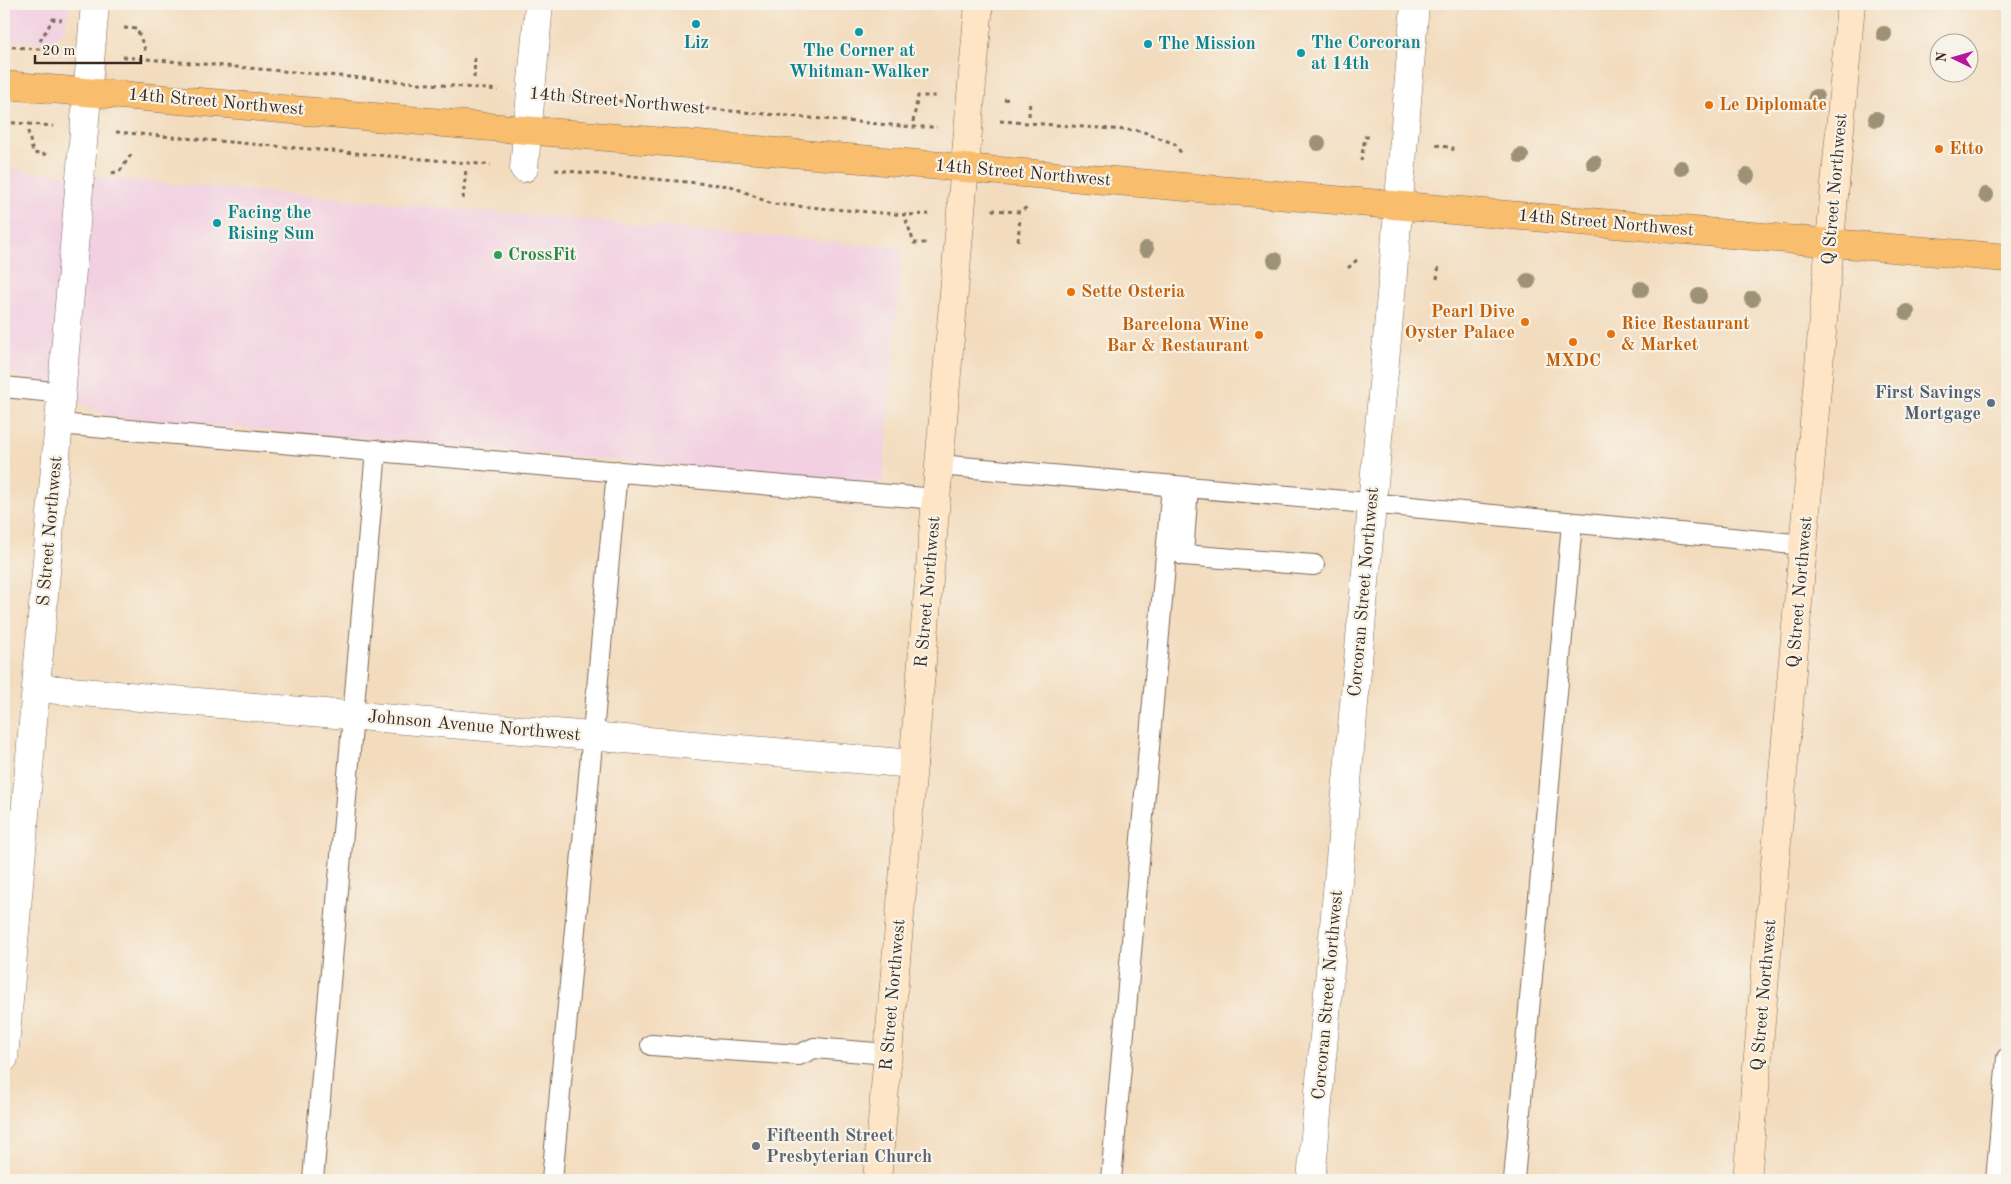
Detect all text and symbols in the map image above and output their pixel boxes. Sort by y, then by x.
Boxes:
marker: Liz [690,18,702,30]
marker: The Corner at Whitman-Walker [853,26,865,38]
scale bar [35,32,141,64]
north arrow [1928,32,1978,82]
place label: Liz [683,34,709,52]
place label: The Corcoran at 14th [1311,34,1421,73]
place label: The Mission [1158,35,1256,53]
marker: The Mission [1142,38,1154,50]
place label: The Corner at Whitman-Walker [789,42,929,81]
text: 20 m [42,44,76,59]
marker: The Corcoran at 14th [1295,47,1307,59]
text: N [1935,51,1950,63]
street label: 14th Street Northwest [528,84,706,118]
street label: 14th Street Northwest [127,85,305,119]
place label: Le Diplomate [1719,96,1827,114]
marker: Le Diplomate [1703,99,1715,111]
street label: Q Street Northwest [1819,112,1851,266]
place label: Etto [1949,140,1984,158]
marker: Etto [1933,143,1945,155]
street label: 14th Street Northwest [934,156,1112,190]
place label: Facing the Rising Sun [227,204,315,243]
street label: 14th Street Northwest [1517,206,1695,240]
marker: Facing the Rising Sun [211,217,223,229]
place label: CrossFit [508,246,577,264]
marker: CrossFit [492,249,504,261]
place label: Sette Osteria [1081,283,1185,301]
marker: Sette Osteria [1065,286,1077,298]
place label: Pearl Dive Oyster Palace [1405,303,1515,342]
place label: Rice Restaurant & Market [1621,315,1750,354]
place label: Barcelona Wine Bar & Restaurant [1107,316,1249,355]
marker: Pearl Dive Oyster Palace [1519,316,1531,328]
marker: Rice Restaurant & Market [1605,328,1617,340]
marker: Barcelona Wine Bar & Restaurant [1253,329,1265,341]
marker: MXDC [1567,336,1579,348]
place label: MXDC [1545,352,1601,370]
place label: First Savings Mortgage [1874,384,1981,423]
marker: First Savings Mortgage [1985,397,1997,409]
street label: S Street Northwest [34,455,66,607]
street label: Corcoran Street Northwest [1346,486,1382,698]
street label: R Street Northwest [912,515,944,669]
street label: Q Street Northwest [1784,515,1816,669]
street label: Johnson Avenue Northwest [367,708,581,744]
street label: Corcoran Street Northwest [1310,889,1346,1101]
street label: R Street Northwest [877,918,909,1072]
street label: Q Street Northwest [1748,918,1780,1072]
place label: Fifteenth Street Presbyterian Church [766,1127,932,1166]
marker: Fifteenth Street Presbyterian Church [750,1140,762,1152]

